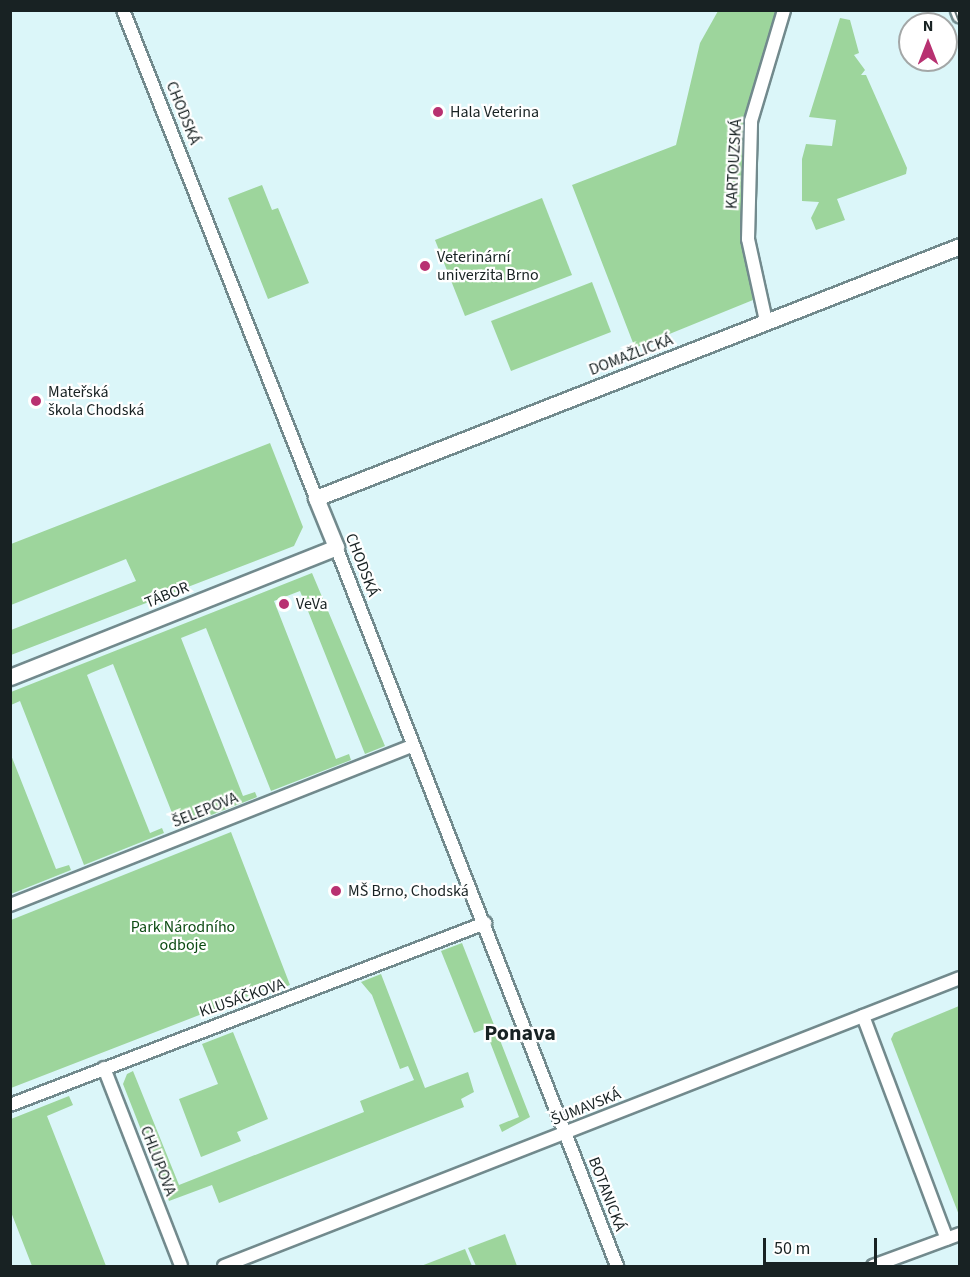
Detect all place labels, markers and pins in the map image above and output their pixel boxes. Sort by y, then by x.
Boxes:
place label: Hala Veterina [450,102,539,122]
marker: Hala Veterina [431,105,445,119]
place label: Veterinární univerzita Brno [437,247,539,285]
marker: Veterinární univerzita Brno [418,259,432,273]
place label: Mateřská škola Chodská [48,382,144,420]
marker: Mateřská škola Chodská [29,394,43,408]
place label: VeVa [296,594,328,614]
marker: VeVa [277,597,291,611]
place label: MŠ Brno, Chodská [348,881,469,901]
marker: MŠ Brno, Chodská [329,884,343,898]

